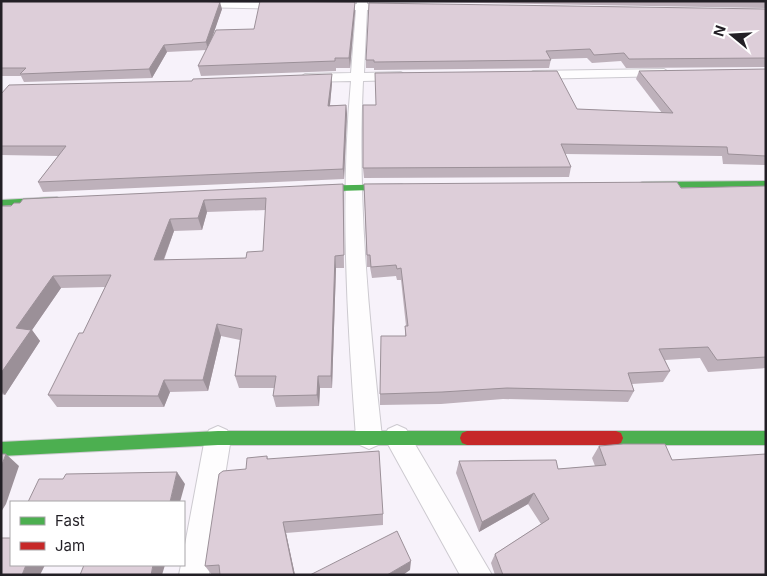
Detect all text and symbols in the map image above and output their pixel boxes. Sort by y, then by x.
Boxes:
north arrow [707,10,757,60]
text: N [709,23,729,39]
legend [10,501,185,566]
text: Fast [55,511,85,530]
text: Jam [55,536,85,555]

